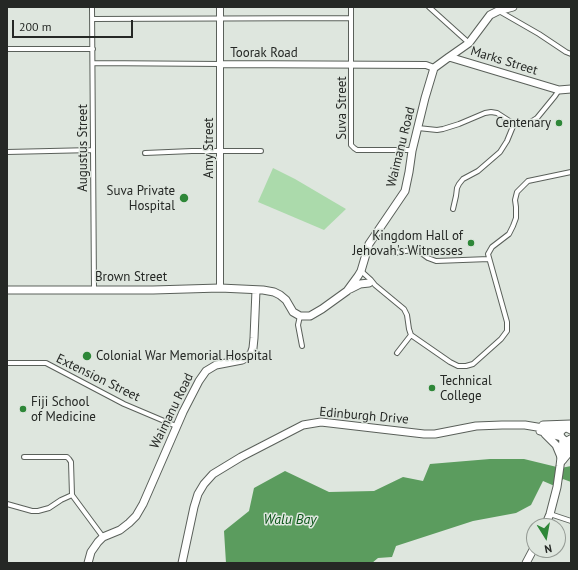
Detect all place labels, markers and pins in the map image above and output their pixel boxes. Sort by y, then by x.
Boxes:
place label: Centenary [495,115,551,131]
marker: Centenary [554,118,564,128]
place label: Suva Private Hospital [107,183,175,214]
marker: Suva Private Hospital [178,192,190,204]
place label: Kingdom Hall of Jehovah's Witnesses [353,228,463,259]
marker: Kingdom Hall of Jehovah's Witnesses [466,238,476,248]
place label: Colonial War Memorial Hospital [96,348,272,364]
marker: Colonial War Memorial Hospital [81,350,93,362]
place label: Technical College [440,373,492,404]
marker: Technical College [427,383,437,393]
place label: Fiji School of Medicine [31,394,96,425]
marker: Fiji School of Medicine [18,404,28,414]

